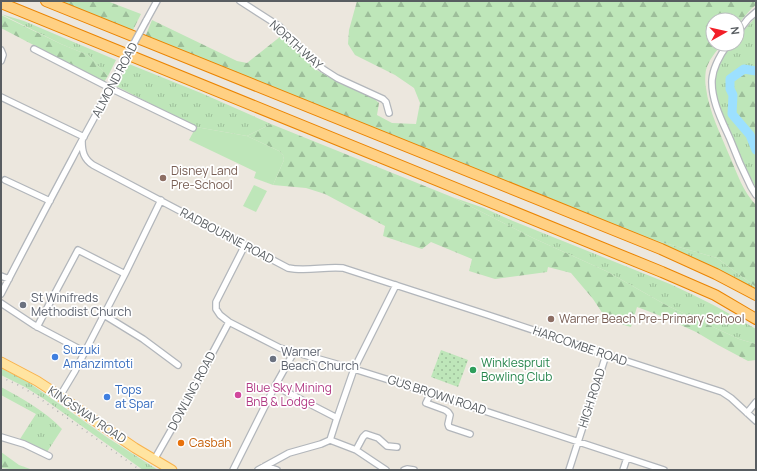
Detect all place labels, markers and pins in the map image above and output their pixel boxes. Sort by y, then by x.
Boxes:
place label: Disney Land Pre-School [171,162,238,193]
marker: Disney Land Pre-School [158,173,168,183]
place label: St Winifreds Methodist Church [31,289,131,320]
marker: St Winifreds Methodist Church [18,300,28,310]
place label: Warner Beach Pre-Primary School [559,310,744,327]
marker: Warner Beach Pre-Primary School [546,314,556,324]
place label: Suzuki Amanzimtoti [63,341,133,372]
place label: Warner Beach Church [281,343,359,374]
marker: Suzuki Amanzimtoti [50,352,60,362]
marker: Warner Beach Church [268,354,278,364]
place label: Winklespruit Bowling Club [481,354,552,385]
marker: Winklespruit Bowling Club [468,365,478,375]
place label: Blue Sky Mining BnB & Lodge [246,379,332,410]
place label: Tops at Spar [115,381,155,412]
marker: Blue Sky Mining BnB & Lodge [233,390,243,400]
marker: Tops at Spar [102,392,112,402]
place label: Casbah [189,434,231,451]
marker: Casbah [176,438,186,448]

